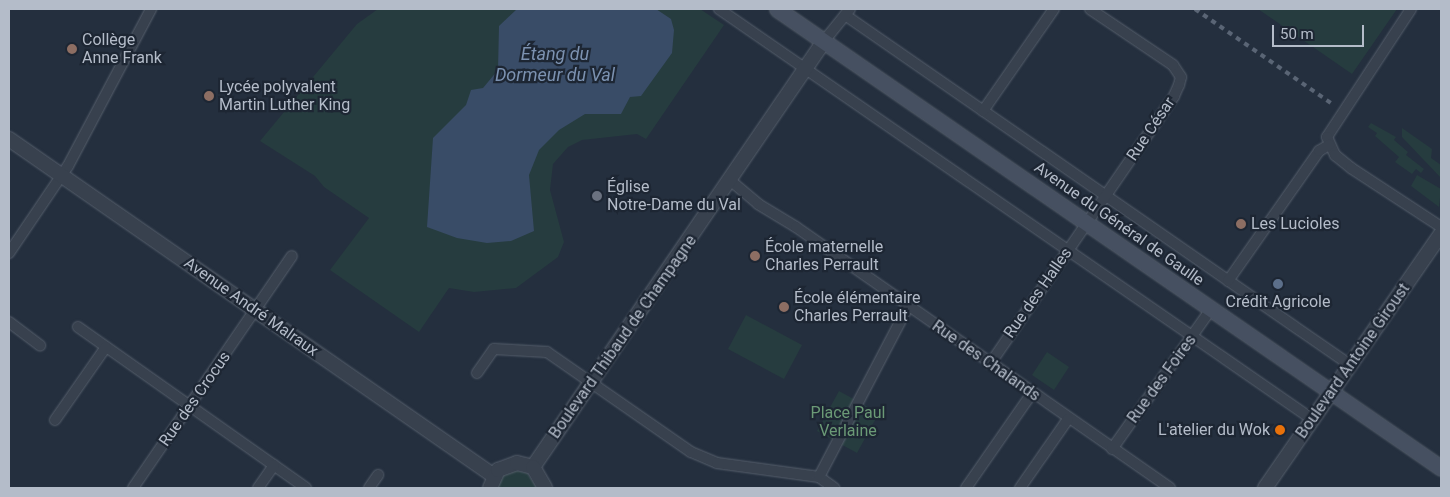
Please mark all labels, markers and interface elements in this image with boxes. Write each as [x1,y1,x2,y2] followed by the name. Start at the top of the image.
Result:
[1275,15,1368,47] scale bar
[1280,25,1314,43] text: 50 m
[82,30,162,68] place label: Collège Anne Frank
[66,43,78,55] marker: Collège Anne Frank
[495,44,615,86] water label: Étang du Dormeur du Val
[219,77,350,115] place label: Lycée polyvalent Martin Luther King
[203,90,215,102] marker: Lycée polyvalent Martin Luther King
[1123,94,1179,164] street label: Rue César
[1030,158,1208,290] street label: Avenue du Général de Gaulle
[607,177,741,215] place label: Église Notre-Dame du Val
[591,190,603,202] marker: Église Notre-Dame du Val
[1251,214,1339,234] place label: Les Lucioles
[1235,218,1247,230] marker: Les Lucioles
[545,232,701,442] street label: Boulevard Thibaud de Champagne
[765,237,883,275] place label: École maternelle Charles Perrault
[1000,244,1076,342] street label: Rue des Halles
[749,250,761,262] marker: École maternelle Charles Perrault
[180,253,322,361] street label: Avenue André Malraux
[1272,278,1284,290] marker: Crédit Agricole
[1292,280,1414,442] street label: Boulevard Antoine Giroust
[794,288,921,326] place label: École élémentaire Charles Perrault
[1226,292,1330,312] place label: Crédit Agricole
[778,301,790,313] marker: École élémentaire Charles Perrault
[928,317,1044,405] street label: Rue des Chalands
[1123,331,1201,427] street label: Rue des Foires
[155,348,235,450] street label: Rue des Crocus
[811,403,885,441] park label: Place Paul Verlaine
[1158,420,1270,440] place label: L'atelier du Wok
[1274,424,1286,436] marker: L'atelier du Wok

